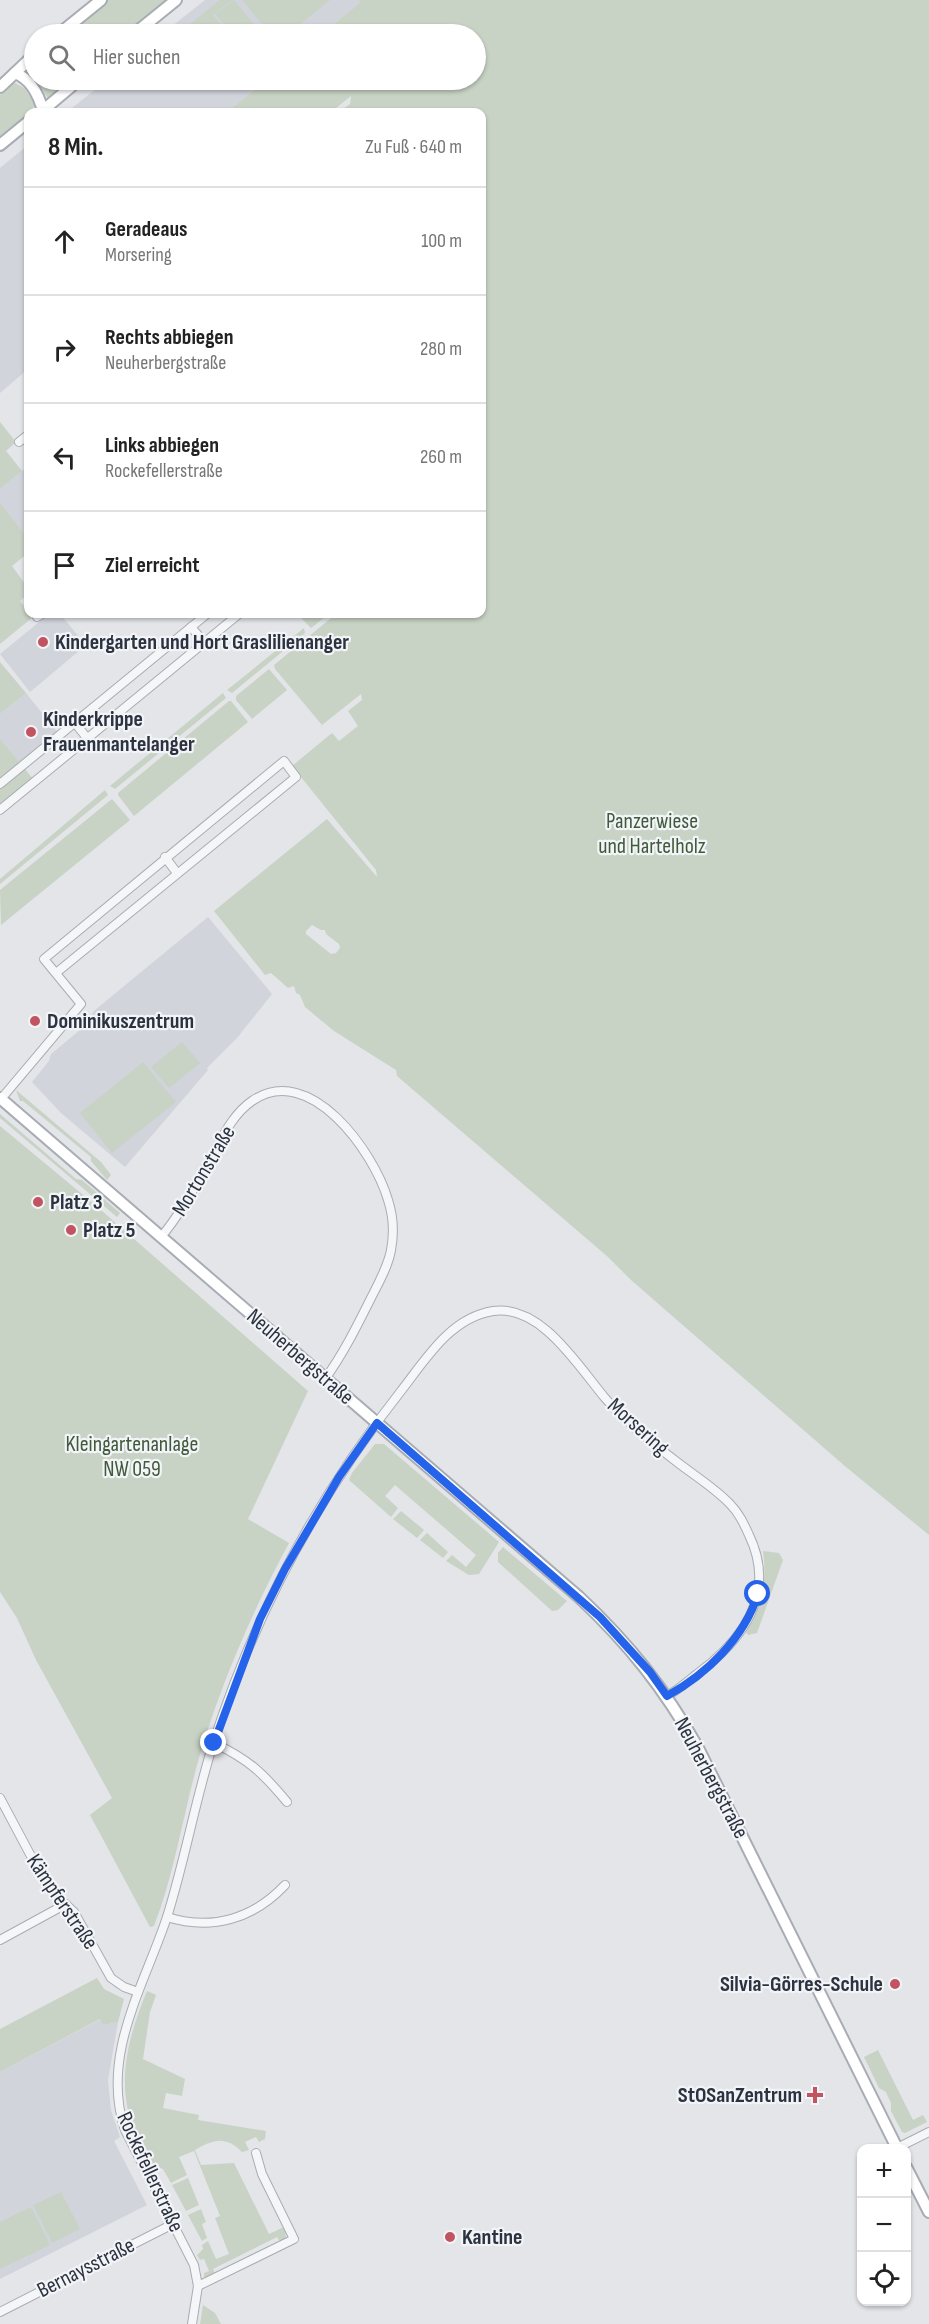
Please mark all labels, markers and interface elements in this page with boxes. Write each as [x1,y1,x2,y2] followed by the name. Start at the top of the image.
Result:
[24,24,486,90] search box
[45,41,78,74] icon: search
[93,44,181,71] text: Hier suchen
[48,132,104,163] text: 8 Min.
[365,135,462,159] text: Zu Fuß · 640 m
[105,216,188,243] text: Geradeaus
[48,225,81,258] icon: ahead
[421,229,462,253] text: 100 m
[105,243,172,267] text: Morsering
[105,324,234,351] text: Rechts abbiegen
[48,333,81,366] icon: right
[420,337,462,361] text: 280 m
[105,351,226,375] text: Neuherbergstraße
[105,432,219,459] text: Links abbiegen
[48,441,81,474] icon: left
[420,445,462,469] text: 260 m
[105,459,223,483] text: Rockefellerstraße
[48,549,81,582] icon: arrive
[105,552,200,579] text: Ziel erreicht
[55,629,349,656] place label: Kindergarten und Hort Graslilienanger
[36,635,50,649] marker: Kindergarten und Hort Graslilienanger
[43,706,195,758] place label: Kinderkrippe Frauenmantelanger
[24,725,38,739] marker: Kinderkrippe Frauenmantelanger
[598,808,706,860] park label: Panzerwiese und Hartelholz
[47,1008,194,1035] place label: Dominikuszentrum
[28,1014,42,1028] marker: Dominikuszentrum
[166,1121,242,1221] street label: Mortonstraße
[50,1189,103,1216] place label: Platz 3
[31,1195,45,1209] marker: Platz 3
[83,1217,135,1244] place label: Platz 5
[64,1223,78,1237] marker: Platz 5
[241,1303,359,1411] street label: Neuherbergstraße
[602,1392,675,1462] street label: Morsering
[66,1431,198,1483] park label: Kleingartenanlage NW 059
[744,1580,770,1606] route start
[668,1713,754,1843] street label: Neuherbergstraße
[200,1729,226,1755] route end
[20,1849,104,1955] street label: Kämpferstraße
[720,1971,883,1998] place label: Silvia-Görres-Schule
[888,1977,902,1991] marker: Silvia-Görres-Schule
[678,2082,802,2109] place label: StOSanZentrum
[806,2086,824,2104] marker: StOSanZentrum
[110,2108,190,2236] street label: Rockefellerstraße
[857,2144,911,2306] map controls
[857,2144,911,2198] button: +
[857,2198,911,2252] button: −
[462,2224,522,2251] place label: Kantine
[443,2230,457,2244] marker: Kantine
[33,2232,139,2304] street label: Bernaysstraße
[857,2252,911,2306] button: locate

